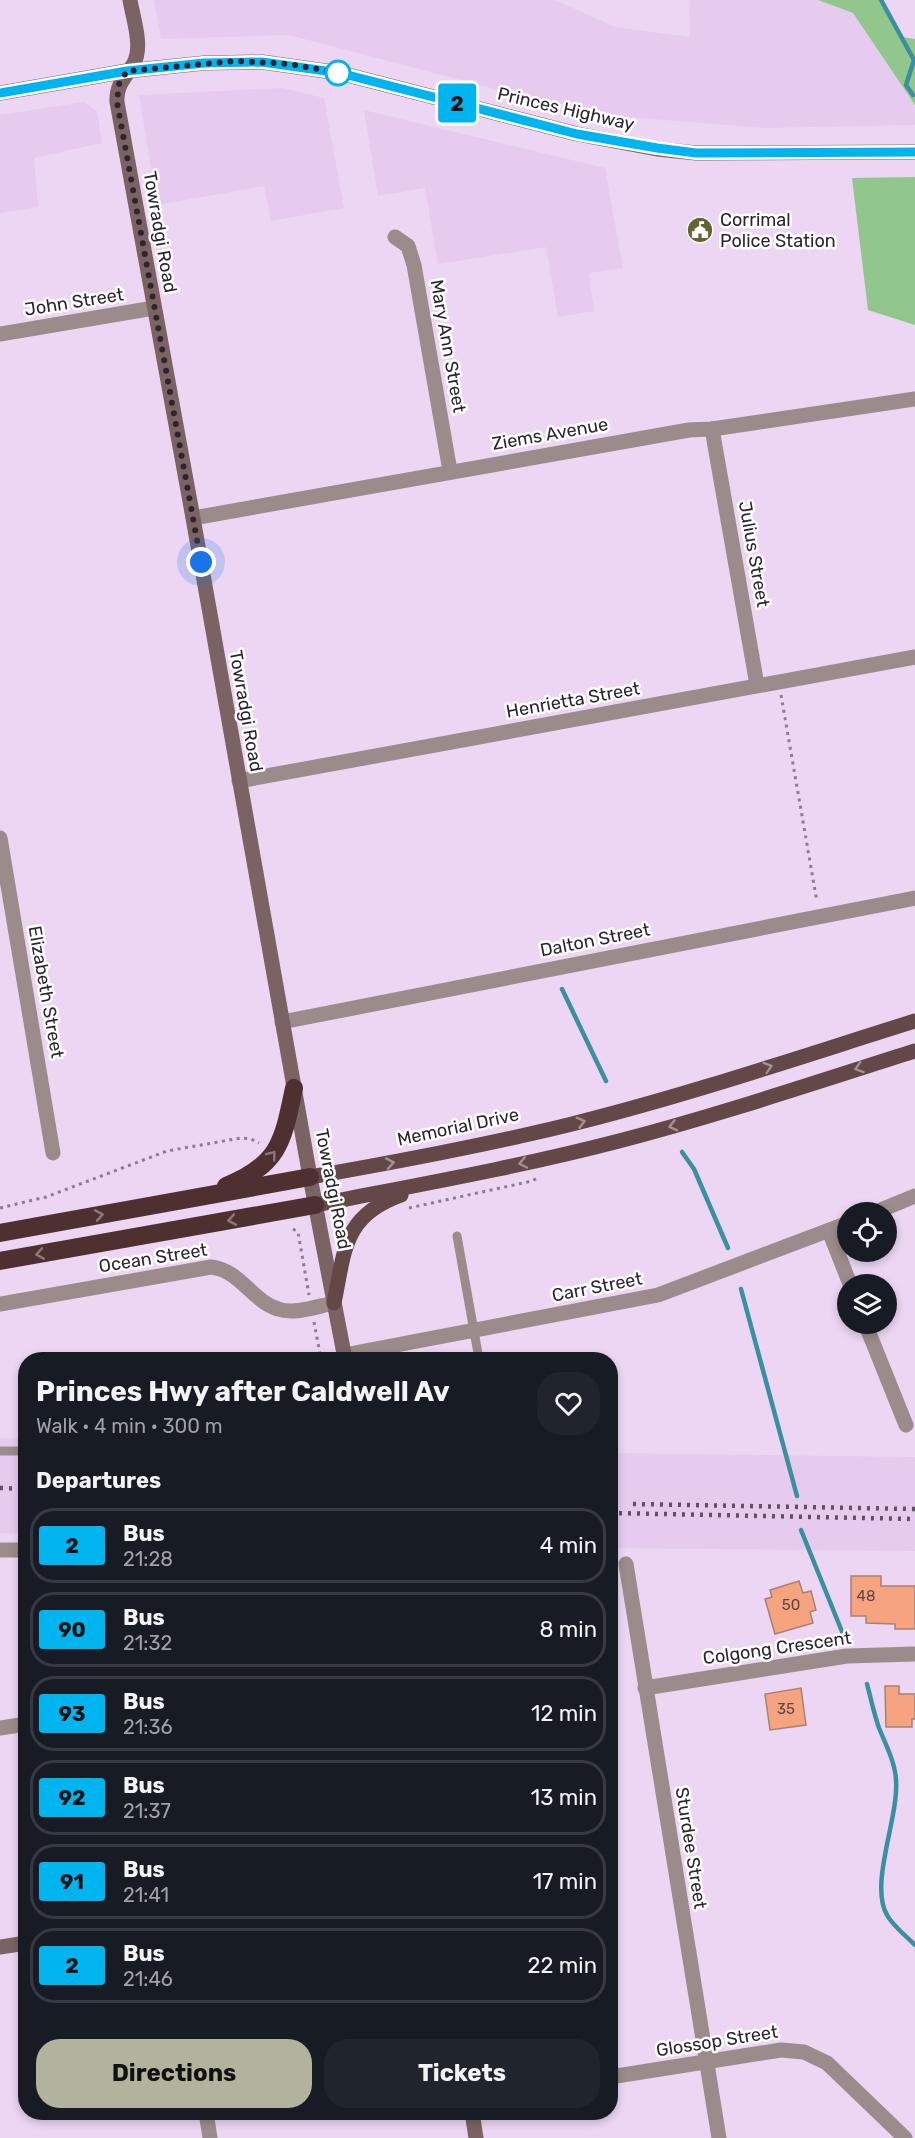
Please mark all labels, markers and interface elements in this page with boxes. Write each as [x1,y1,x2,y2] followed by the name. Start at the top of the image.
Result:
[325,60,351,86] unlabelled marker
[495,83,637,135] street label: Princes Highway
[438,84,476,122] line badge: 2
[450,91,464,116] text: 2
[139,170,181,294] street label: Towradgi Road
[720,209,836,252] place label: Corrimal Police Station
[685,215,715,245] public building icon: Corrimal Police Station
[425,278,471,414] street label: Mary Ann Street
[23,283,125,321] street label: John Street
[490,413,610,455] street label: Ziems Avenue
[734,499,774,609] street label: Julius Street
[186,547,216,577] your location
[225,649,267,773] street label: Towradgi Road
[504,677,642,723] street label: Henrietta Street
[538,919,652,961] street label: Dalton Street
[24,924,68,1060] street label: Elizabeth Street
[854,1061,865,1074] one-way arrow
[762,1062,773,1074] one-way arrow
[395,1103,521,1151] street label: Memorial Drive
[575,1116,585,1129] one-way arrow
[668,1119,679,1131] one-way arrow
[310,1127,356,1251] street label: Towradgi Road
[264,1150,275,1161] one-way arrow
[518,1156,528,1169] one-way arrow
[385,1157,395,1170] one-way arrow
[837,1202,897,1334] map controls
[837,1202,897,1262] button: locate
[94,1209,104,1222] one-way arrow
[227,1214,237,1226] one-way arrow
[97,1239,209,1277] street label: Ocean Street
[35,1247,45,1260] one-way arrow
[550,1267,644,1307] street label: Carr Street
[837,1274,897,1334] button: layers
[537,1372,600,1435] button: heart
[36,1375,450,1408] text: Princes Hwy after Caldwell Av
[36,1414,223,1438] text: Walk · 4 min · 300 m
[36,1467,161,1494] text: Departures
[123,1520,165,1547] text: Bus
[540,1532,597,1559] text: 4 min
[65,1533,79,1558] text: 2
[123,1547,173,1571] text: 21:28
[857,1587,875,1605] house number: 48
[782,1596,800,1614] house number: 50
[123,1604,165,1631] text: Bus
[539,1616,597,1643] text: 8 min
[58,1617,86,1642] text: 90
[701,1627,853,1669] street label: Colgong Crescent
[123,1631,172,1655] text: 21:32
[123,1688,165,1715] text: Bus
[531,1700,597,1727] text: 12 min
[777,1700,795,1718] house number: 35
[58,1701,86,1726] text: 93
[123,1715,173,1739] text: 21:36
[123,1772,165,1799] text: Bus
[531,1784,597,1811] text: 13 min
[58,1785,86,1810] text: 92
[671,1786,711,1910] street label: Sturdee Street
[123,1799,171,1823] text: 21:37
[123,1856,165,1883] text: Bus
[533,1868,597,1895] text: 17 min
[60,1869,84,1894] text: 91
[123,1883,169,1907] text: 21:41
[123,1940,165,1967] text: Bus
[528,1952,597,1979] text: 22 min
[65,1953,79,1978] text: 2
[123,1967,173,1991] text: 21:46
[655,2021,779,2061] street label: Glossop Street
[36,2039,312,2108] button: Directions
[324,2039,600,2108] button: Tickets

